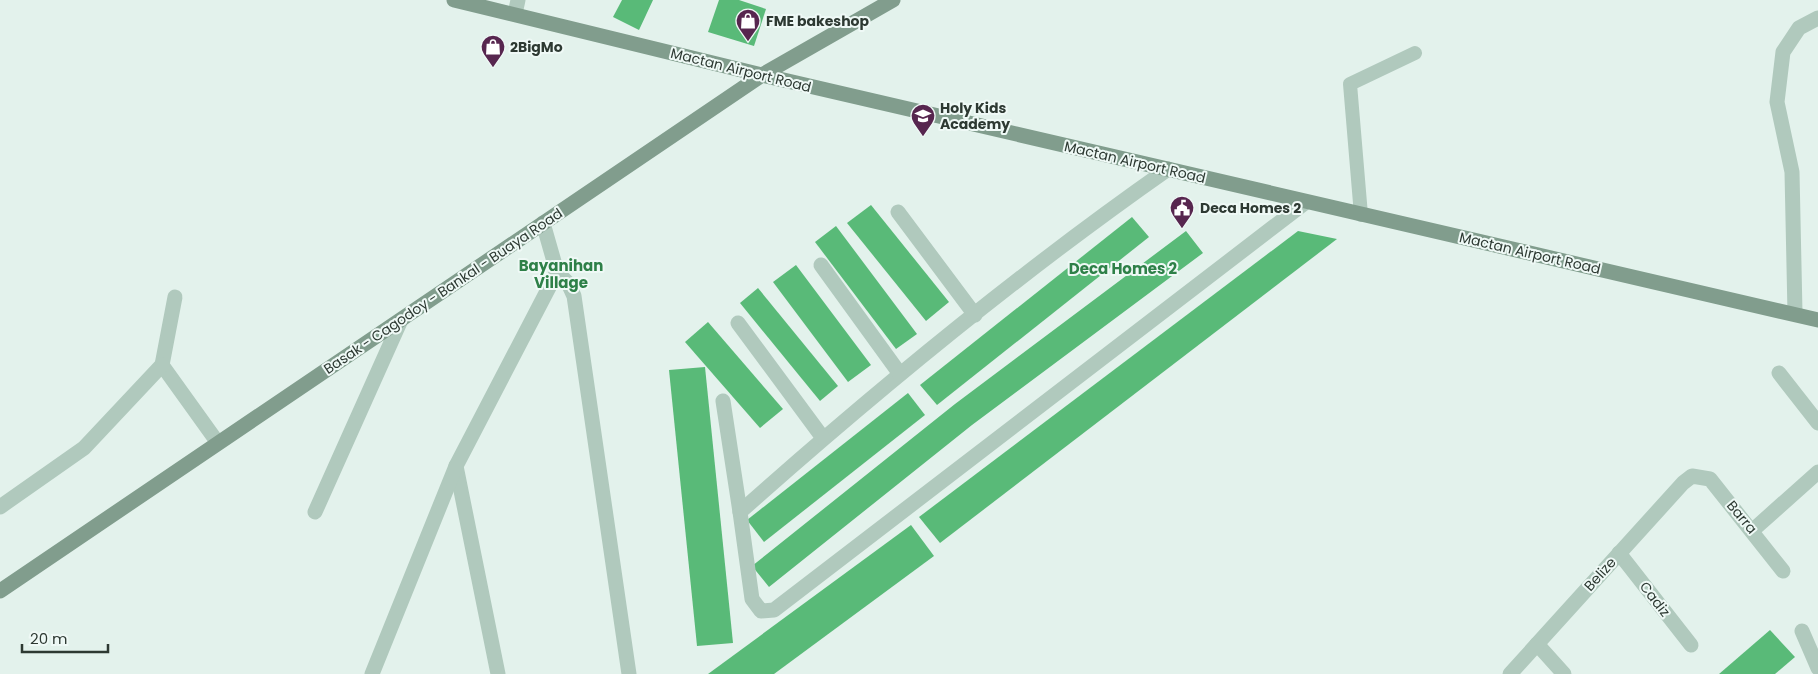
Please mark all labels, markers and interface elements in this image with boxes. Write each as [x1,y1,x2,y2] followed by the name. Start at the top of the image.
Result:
[735,8,761,42] shop icon: FME bakeshop
[766,11,870,31] place label: FME bakeshop
[480,34,506,68] shop icon: 2BigMo
[510,37,563,57] place label: 2BigMo
[669,43,813,97] street label: Mactan Airport Road
[940,98,1010,134] place label: Holy Kids Academy
[910,103,936,137] school or university icon: Holy Kids Academy
[1062,136,1208,188] street label: Mactan Airport Road
[1169,195,1195,229] public building icon: Deca Homes 2
[1200,198,1301,218] place label: Deca Homes 2
[320,203,566,379] street label: Basak - Cagodoy - Bankal - Buaya Road
[1457,227,1603,279] street label: Mactan Airport Road
[519,255,603,293] district label: Bayanihan Village
[1069,258,1178,279] district label: Deca Homes 2
[1722,496,1762,538] street label: Barra
[1579,553,1621,595] street label: Belize
[1635,577,1675,621] street label: Cadiz
[22,622,109,654] scale bar
[30,628,68,649] text: 20 m

